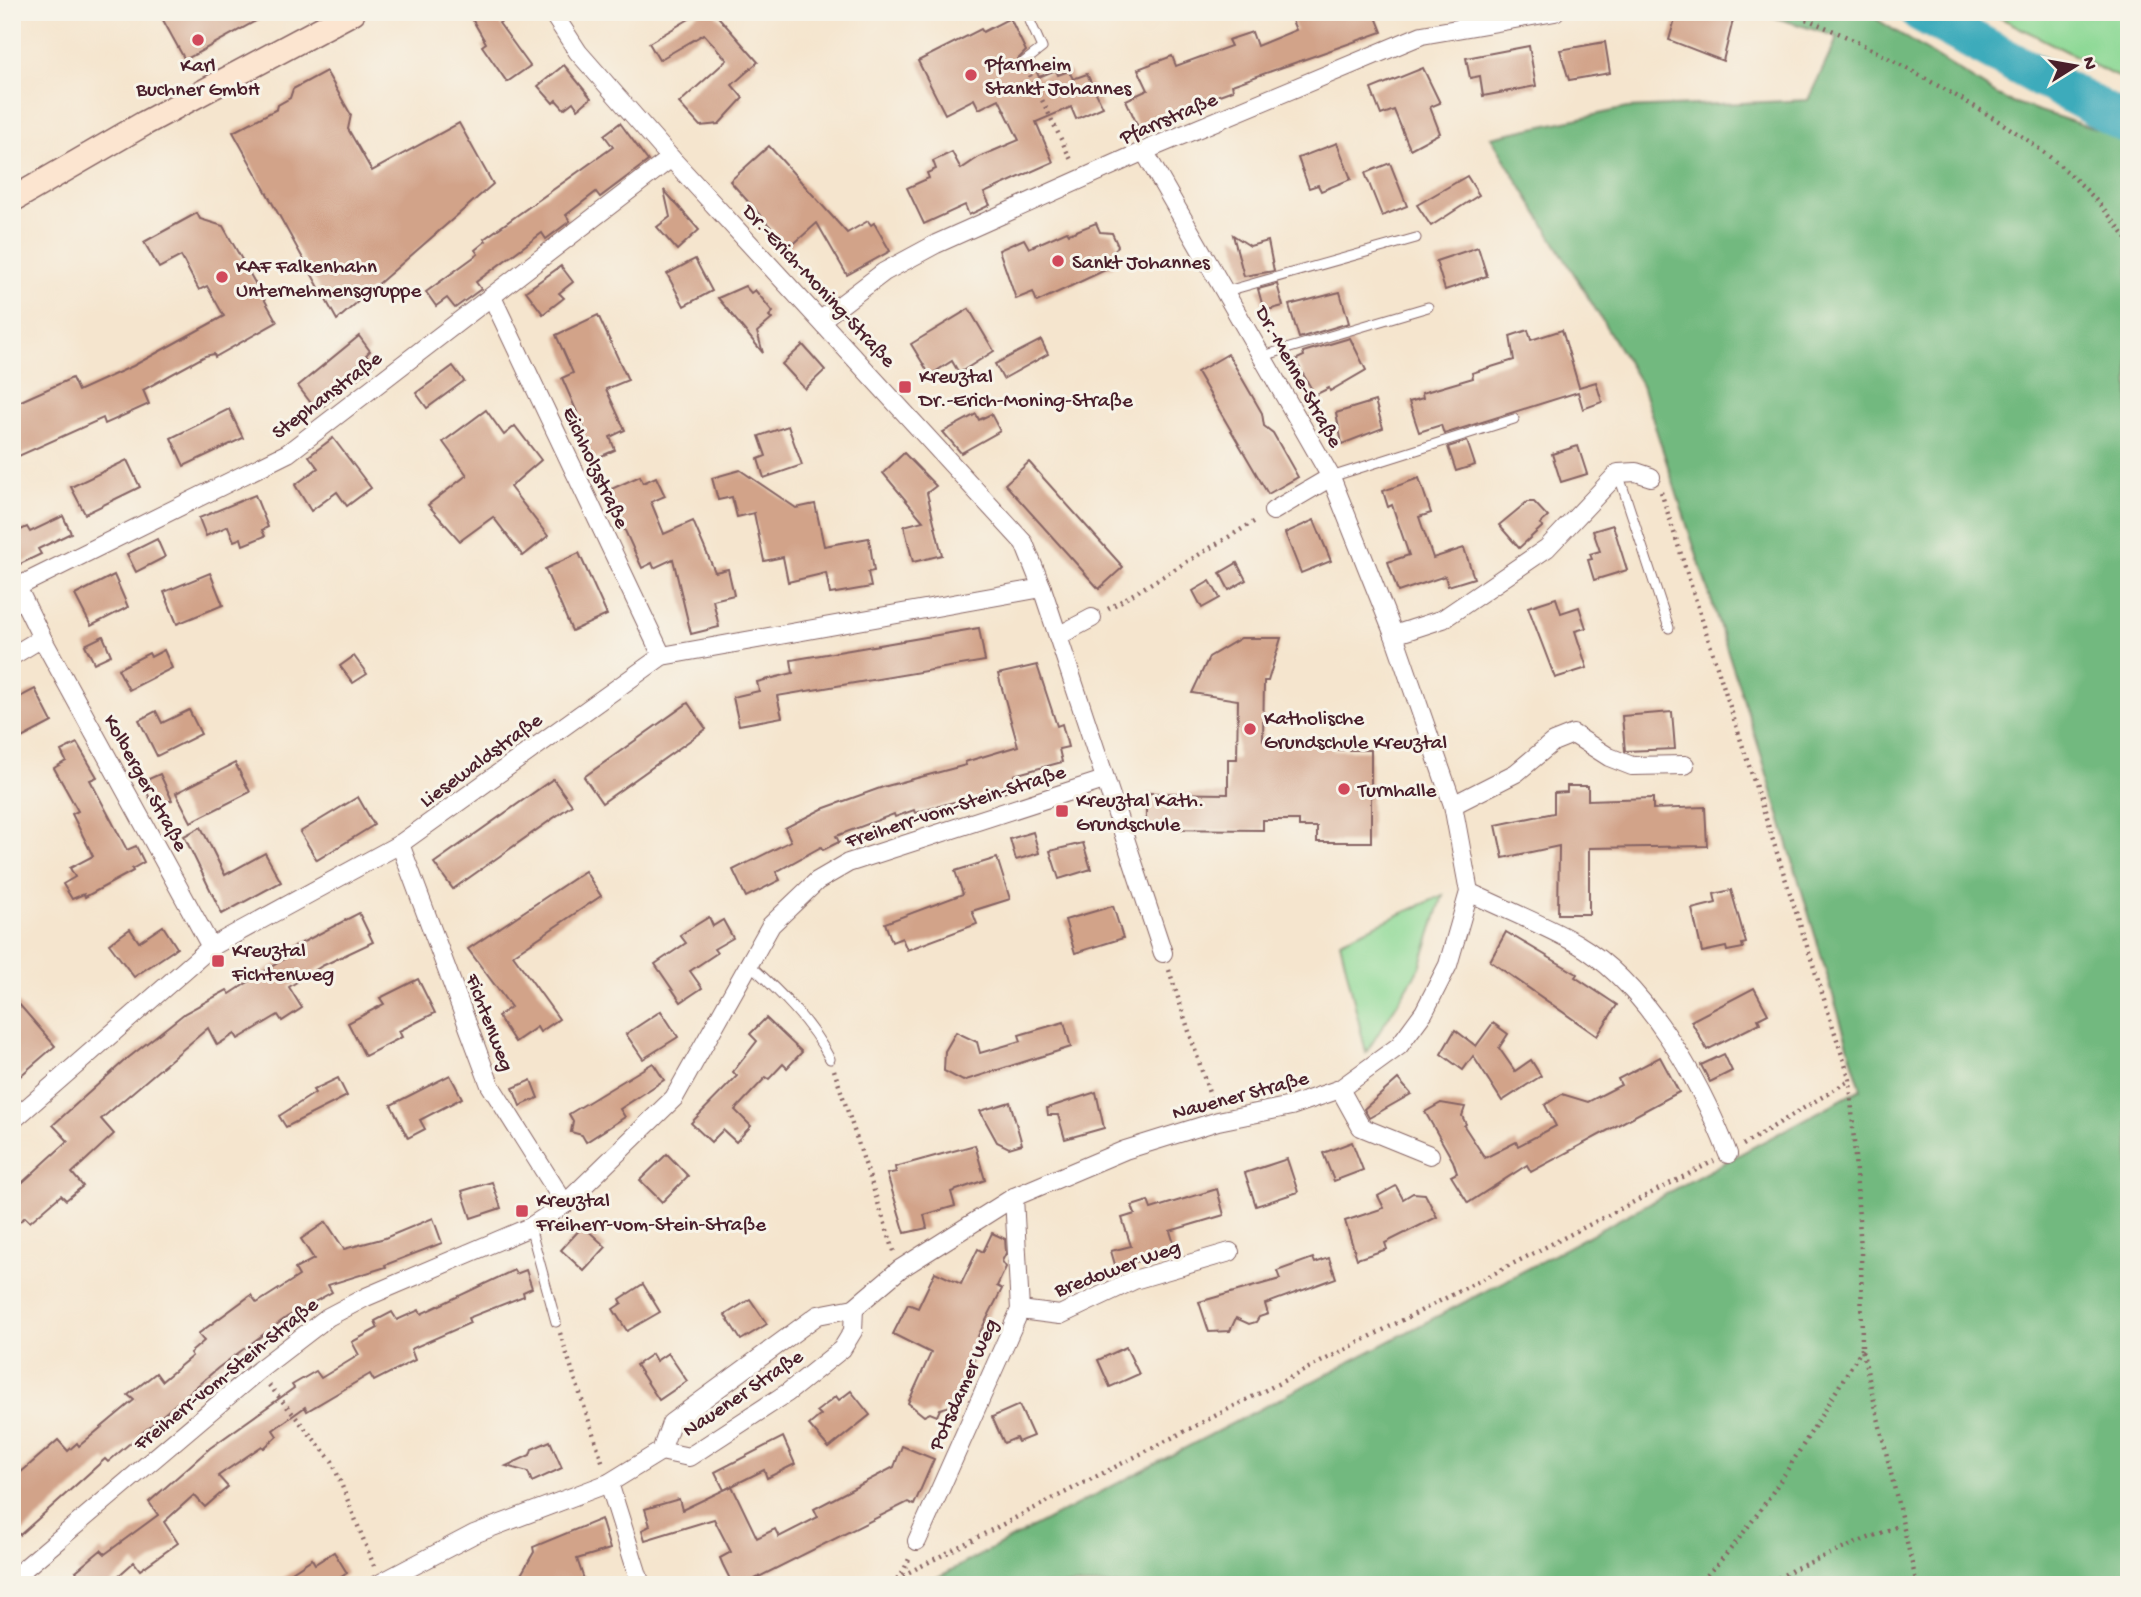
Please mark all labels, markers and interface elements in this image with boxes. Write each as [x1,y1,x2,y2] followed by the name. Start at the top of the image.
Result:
[190,32,206,48] marker: Karl Buchner GmbH
[2039,32,2110,102] north arrow
[984,54,1133,103] place label: Pfarrheim Stankt Johannes
[135,55,261,104] place label: Karl Buchner GmbH
[2076,55,2101,72] text: N
[963,67,979,83] marker: Pfarrheim Stankt Johannes
[1116,88,1223,152] street label: Pfarrstraße
[734,199,900,375] street label: Dr.-Erich-Moning-Straße
[1072,252,1211,277] place label: Sankt Johannes
[1050,253,1066,269] marker: Sankt Johannes
[236,256,422,305] place label: KAF Falkenhahn Unternehmensgruppe
[214,269,230,285] marker: KAF Falkenhahn Unternehmensgruppe
[1247,301,1347,454] street label: Dr.-Menne-Straße
[268,347,389,446] street label: Stephanstraße
[917,366,1134,415] place label: Kreuztal Dr.-Erich-Moning-Straße
[897,379,913,395] marker: Kreuztal Dr.-Erich-Moning-Straße
[555,404,633,534] street label: Eichholzstraße
[416,708,549,815] street label: Liesewaldstraße
[1264,708,1447,757] place label: Katholische Grundschule Kreuztal
[96,711,192,858] street label: Kolberger Straße
[1242,721,1258,737] marker: Katholische Grundschule Kreuztal
[842,761,1070,856] street label: Freiherr-vom-Stein-Straße
[1357,780,1438,805] place label: Turnhalle
[1336,781,1352,797] marker: Turnhalle
[1076,790,1204,839] place label: Kreuztal Kath. Grundschule
[1054,803,1070,819] marker: Kreuztal Kath. Grundschule
[231,940,334,989] place label: Kreuztal Fichtenweg
[210,953,226,969] marker: Kreuztal Fichtenweg
[457,970,518,1075] street label: Fichtenweg
[1170,1067,1313,1128] street label: Nauener Straße
[535,1190,767,1239] place label: Kreuztal Freiherr-vom-Stein-Straße
[514,1203,530,1219] marker: Kreuztal Freiherr-vom-Stein-Straße
[1051,1236,1185,1305] street label: Bredower Weg
[129,1293,325,1458] street label: Freiherr-vom-Stein-Straße
[925,1316,1005,1456] street label: Potsdamer Weg
[679,1345,810,1444] street label: Nauener Straße

